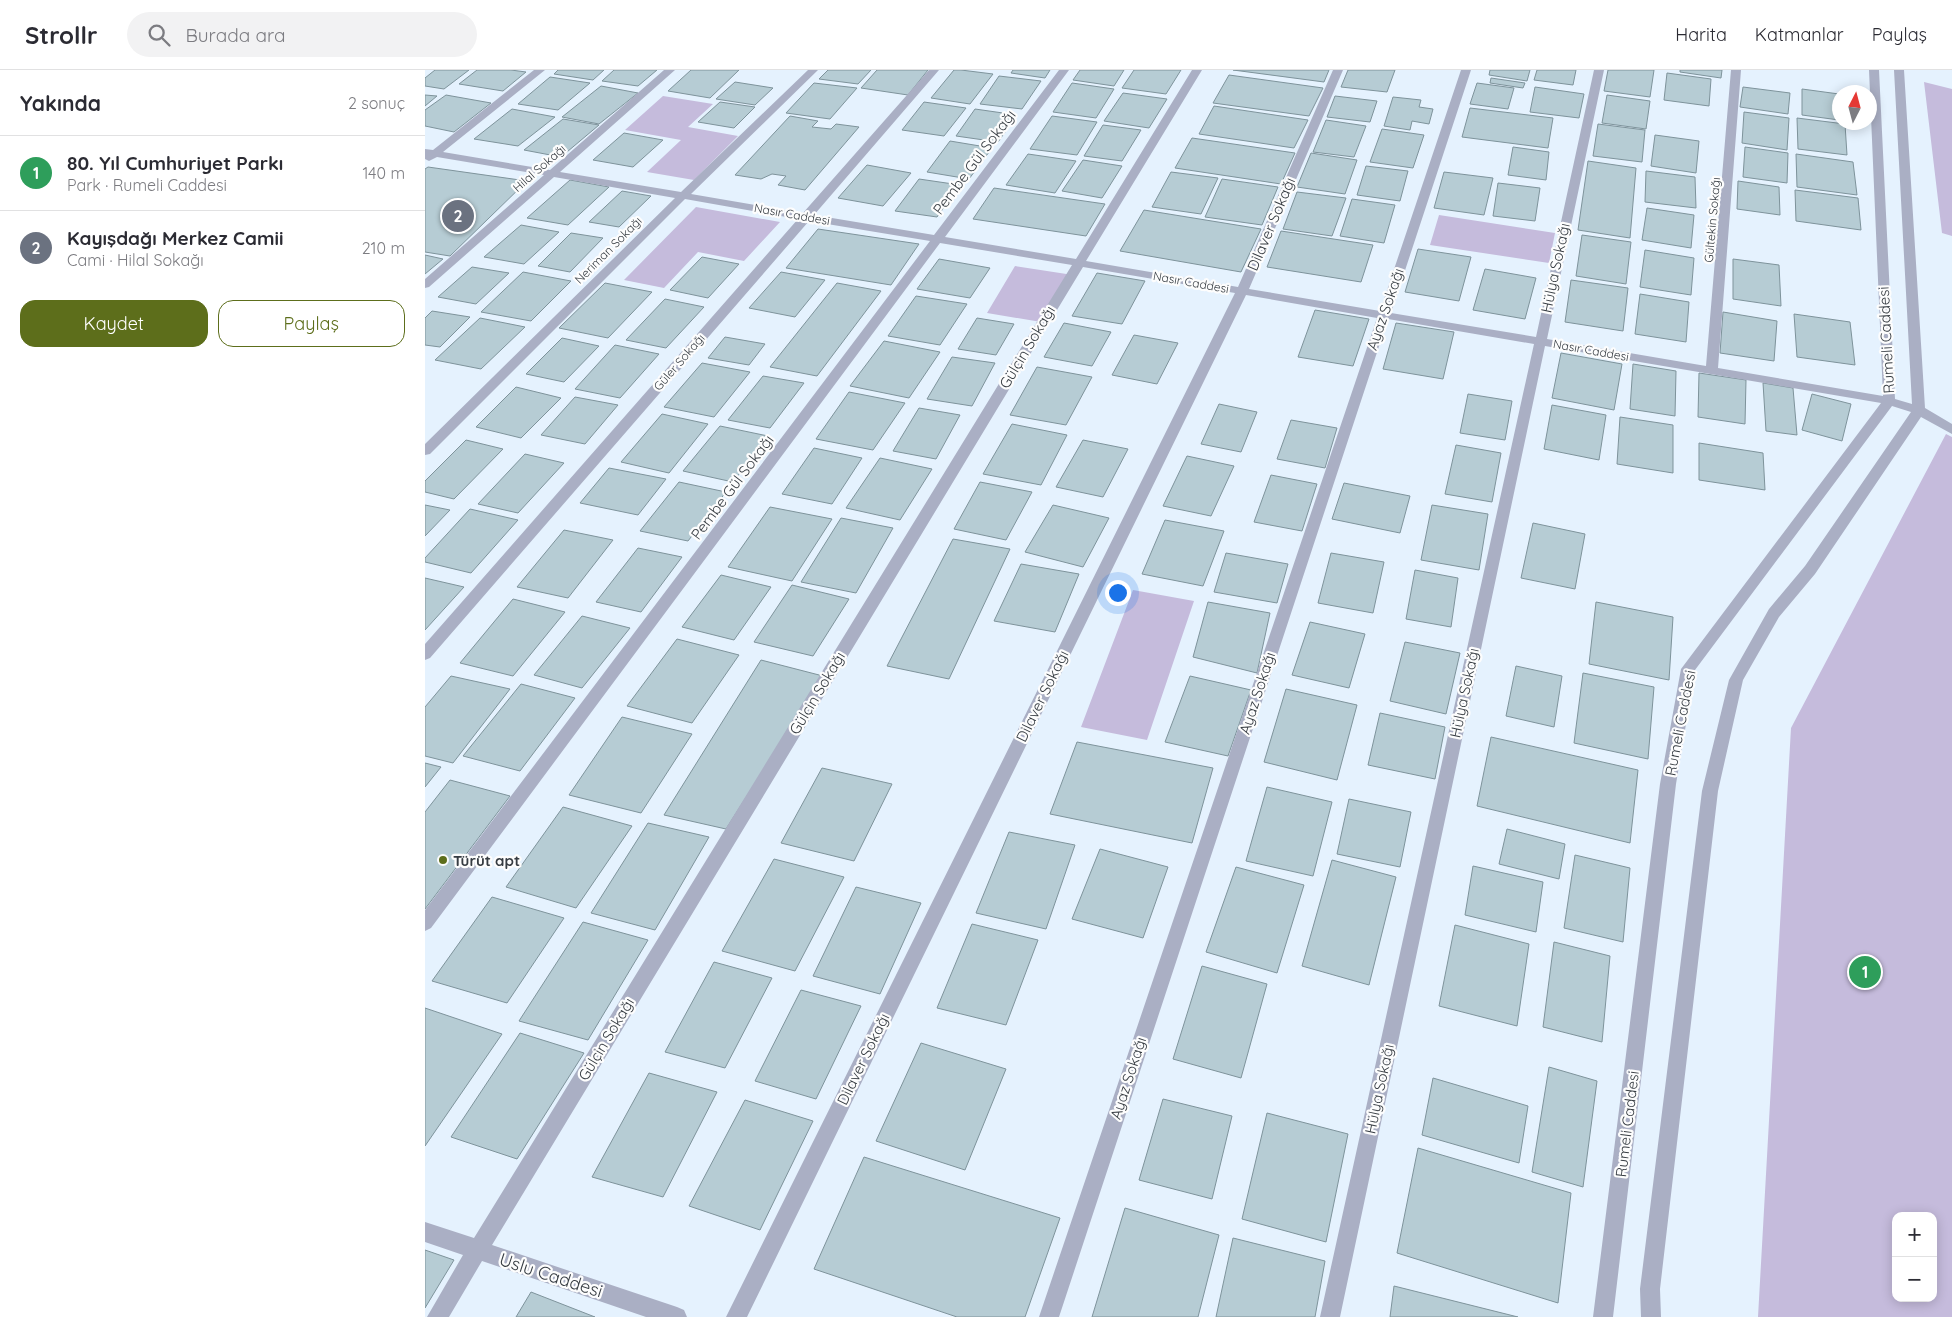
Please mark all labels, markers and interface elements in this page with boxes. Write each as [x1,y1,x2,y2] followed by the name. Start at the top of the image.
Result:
[127,12,477,57] search box
[25,20,97,50] text: Strollr
[145,21,173,49] icon: search
[185,23,286,47] text: Burada ara
[1675,23,1727,46] text: Harita
[1755,23,1844,46] text: Katmanlar
[1872,23,1927,46] text: Paylaş
[1832,85,1877,130] north arrow
[20,90,101,116] text: Yakında
[348,93,405,113] text: 2 sonuç
[928,106,1020,218] street label: Pembe Gül Sokağı
[510,141,568,195] street label: Hilal Sokağı
[67,151,283,175] text: 80. Yıl Cumhuriyet Parkı
[33,163,39,183] text: 1
[362,163,405,183] text: 140 m
[1243,174,1299,274] street label: Dilaver Sokağı
[67,175,227,195] text: Park · Rumeli Caddesi
[1701,177,1723,263] street label: Gültekin Sokağı
[442,197,474,235] pin: 2
[753,200,831,228] street label: Nasır Caddesi
[571,213,645,287] street label: Neriman Sokağı
[1536,221,1574,315] street label: Hülya Sokağı
[67,226,283,250] text: Kayışdağı Merkez Camii
[31,238,41,258] text: 2
[362,238,405,258] text: 210 m
[67,250,204,270] text: Cami · Hilal Sokağı
[1362,266,1408,352] street label: Ayaz Sokağı
[1152,268,1230,296] street label: Nasır Caddesi
[1874,286,1898,394] street label: Rumeli Caddesi
[20,300,208,347] button: Kaydet
[218,300,405,347] button: Paylaş
[995,302,1059,392] street label: Gülçin Sokağı
[650,331,708,393] street label: Güler Sokağı
[1552,336,1630,364] street label: Nasır Caddesi
[686,431,778,543] street label: Pembe Gül Sokağı
[1105,580,1131,606] your location
[1445,646,1483,740] street label: Hülya Sokağı
[1012,647,1072,745] street label: Dilaver Sokağı
[785,648,849,738] street label: Gülçin Sokağı
[1235,649,1279,737] street label: Ayaz Sokağı
[1660,669,1700,777] street label: Rumeli Caddesi
[453,851,520,870] place label: Türüt apt
[437,854,449,866] marker: Türüt apt
[1849,953,1881,991] pin: 1
[574,994,638,1084] street label: Gülçin Sokağı
[833,1010,893,1108] street label: Dilaver Sokağı
[1106,1034,1150,1122] street label: Ayaz Sokağı
[1360,1042,1398,1136] street label: Hülya Sokağı
[1611,1070,1643,1178] street label: Rumeli Caddesi
[1892,1212,1937,1302] map controls
[1892,1212,1937,1257] button: +
[496,1247,606,1303] street label: Uslu Caddesi
[1892,1257,1937,1302] button: −

